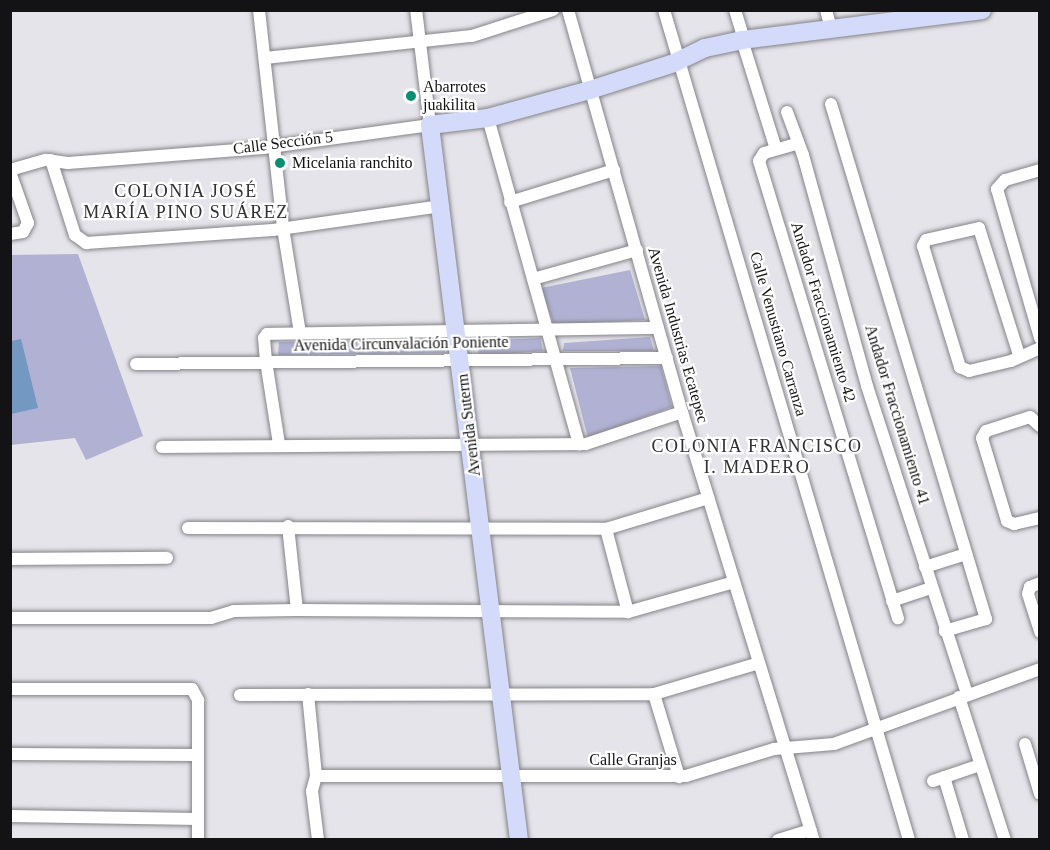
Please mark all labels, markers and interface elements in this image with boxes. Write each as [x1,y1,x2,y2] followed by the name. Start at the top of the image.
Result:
[423,77,486,115] place label: Abarrotes juakilita
[404,89,418,103] marker: Abarrotes juakilita
[232,127,334,159] street label: Calle Sección 5
[292,153,412,173] place label: Micelania ranchito
[273,156,287,170] marker: Micelania ranchito
[83,181,289,224] district label: COLONIA JOSÉ MARÍA PINO SUÁREZ
[786,220,860,404] street label: Andador Fraccionamiento 42
[644,245,712,425] street label: Avenida Industrias Ecatepec
[745,249,811,419] street label: Calle Venustiano Carranza
[860,323,934,507] street label: Andador Fraccionamiento 41
[293,333,509,355] street label: Avenida Circunvalación Poniente
[453,373,485,477] street label: Avenida Suterm
[651,436,863,478] district label: COLONIA FRANCISCO I. MADERO
[589,750,677,770] street label: Calle Granjas

